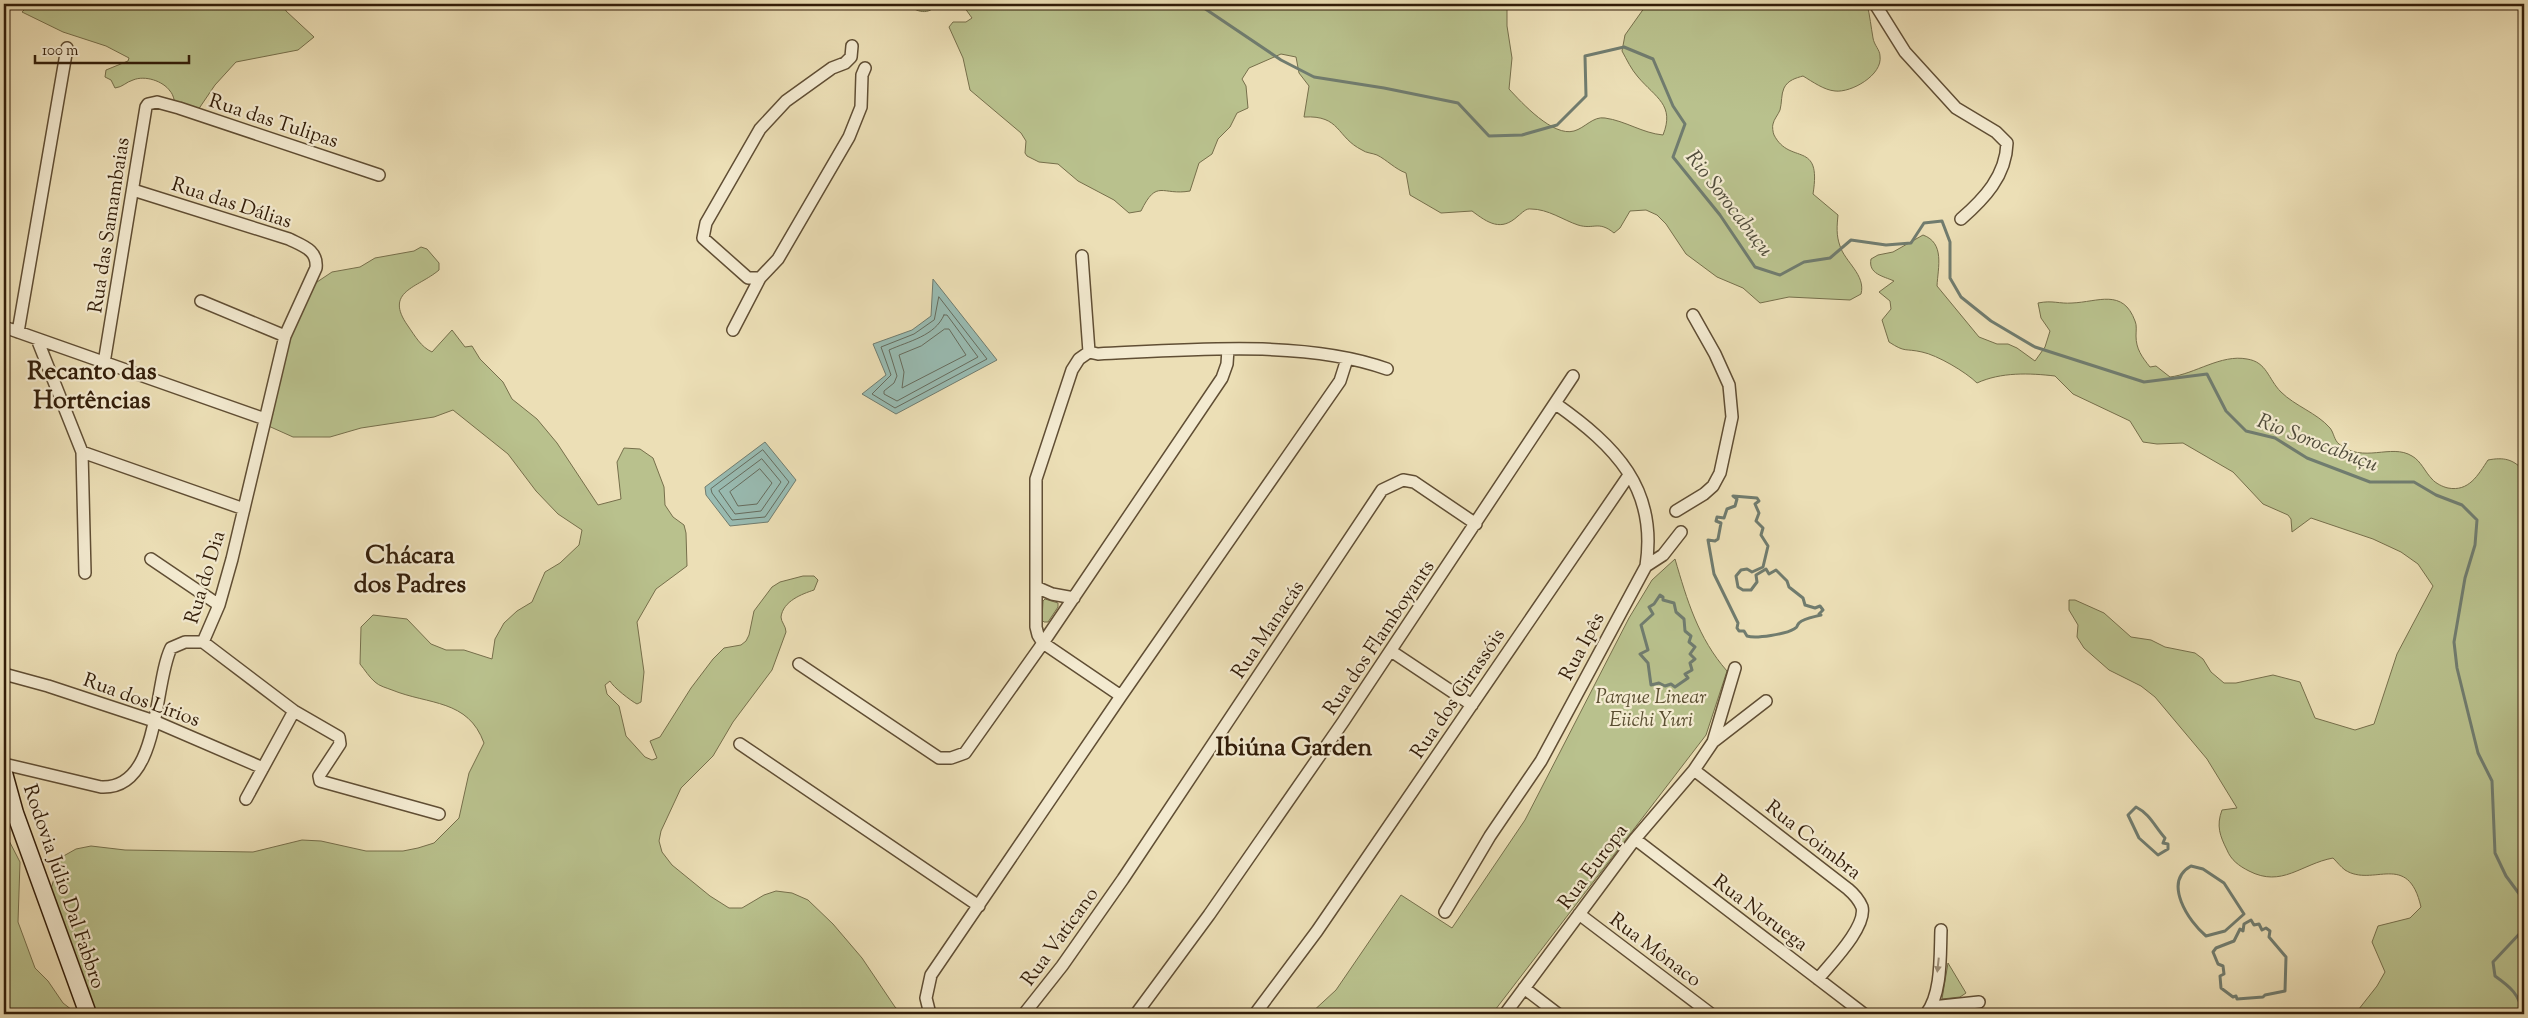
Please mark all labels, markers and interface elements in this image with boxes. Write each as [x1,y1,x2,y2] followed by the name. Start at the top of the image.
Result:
[35,32,189,64] scale bar
[42,41,79,62] text: 100 m
[205,88,342,157] street label: Rua das Tulipas
[82,135,139,315] street label: Rua das Samambaias
[1677,145,1780,264] water label: Rio Sorocabuçu
[167,171,295,237] street label: Rua das Dálias
[27,355,157,420] district label: Recanto das Hortências
[2252,407,2382,481] water label: Rio Sorocabuçu
[179,528,234,628] street label: Rua do Dia
[354,539,466,604] district label: Chácara dos Padres
[1317,555,1443,722] street label: Rua dos Flamboyants
[1225,575,1313,685] street label: Rua Manacás
[1553,608,1613,686] street label: Rua Ipês
[1405,623,1514,765] street label: Rua dos Girassóis
[79,667,204,736] street label: Rua dos Lírios
[1595,684,1707,736] park label: Parque Linear Eiichi Yuri
[1216,731,1373,767] district label: Ibiúna Garden
[14,781,111,993] street label: Rodovia Júlio Dal Fabbro
[1758,794,1867,888] street label: Rua Coimbra
[1552,818,1636,917] street label: Rua Europa
[1706,868,1813,959] street label: Rua Noruega
[1015,882,1107,993] street label: Rua Vaticano
[1602,907,1707,995] street label: Rua Mônaco
[1934,958,1942,974] one-way arrow

